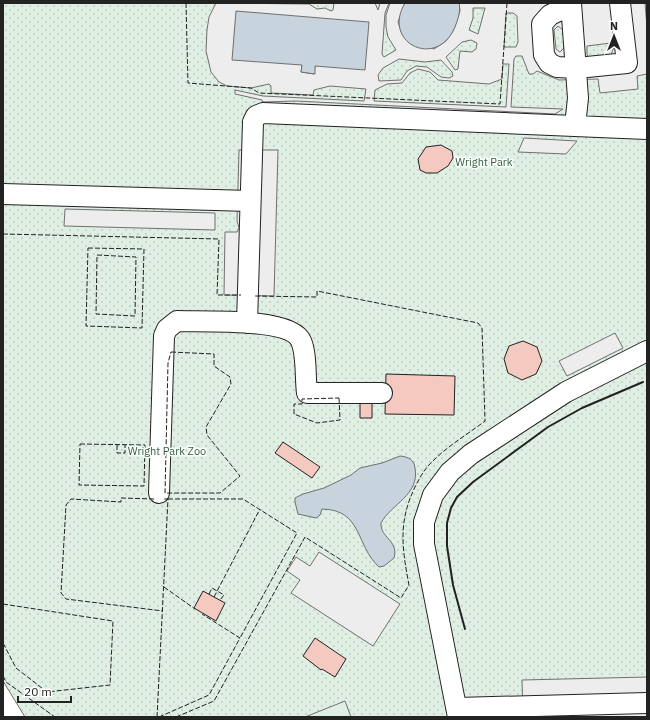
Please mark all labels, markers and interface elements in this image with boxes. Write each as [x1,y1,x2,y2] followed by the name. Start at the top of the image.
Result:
[594,16,634,56] north arrow
[610,19,618,33] text: N
[455,155,513,169] park label: Wright Park
[128,444,206,458] park label: Wright Park Zoo
[18,678,71,704] scale bar
[24,684,52,699] text: 20 m

